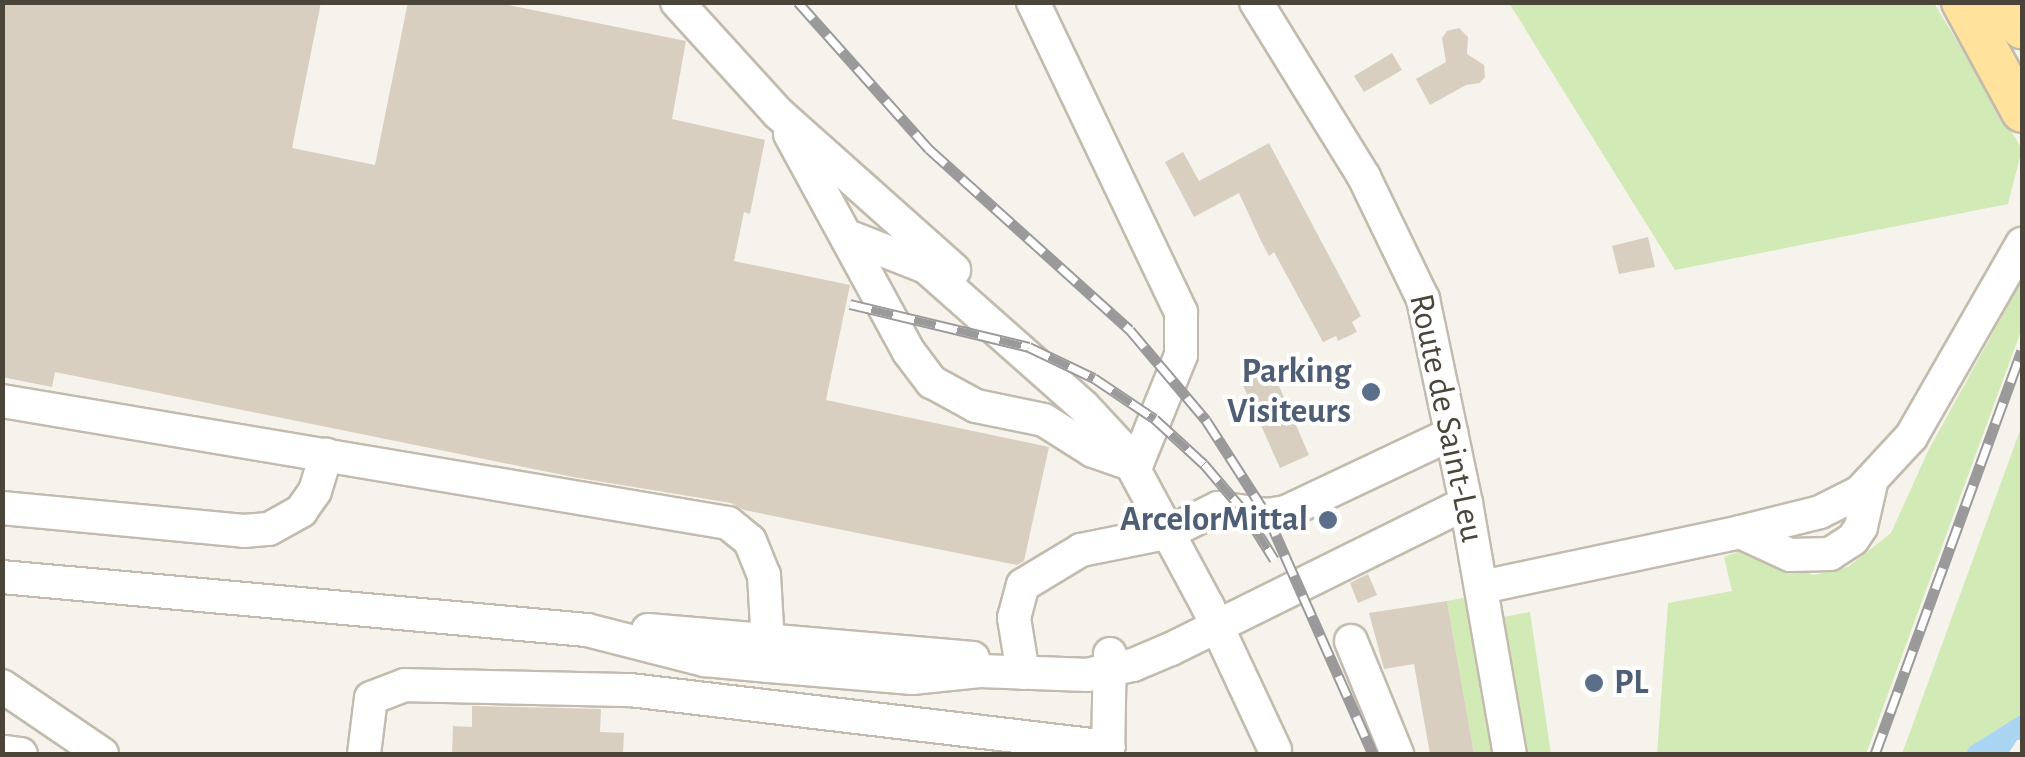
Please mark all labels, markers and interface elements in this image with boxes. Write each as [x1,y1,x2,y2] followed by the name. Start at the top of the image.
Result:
[1399,290,1493,546] street label: Route de Saint-Leu
[1227,351,1351,433] place label: Parking Visiteurs
[1360,381,1382,403] marker: Parking Visiteurs
[1120,499,1308,541] place label: ArcelorMittal
[1317,509,1339,531] marker: ArcelorMittal
[1614,662,1649,704] place label: PL
[1583,672,1605,694] marker: PL

